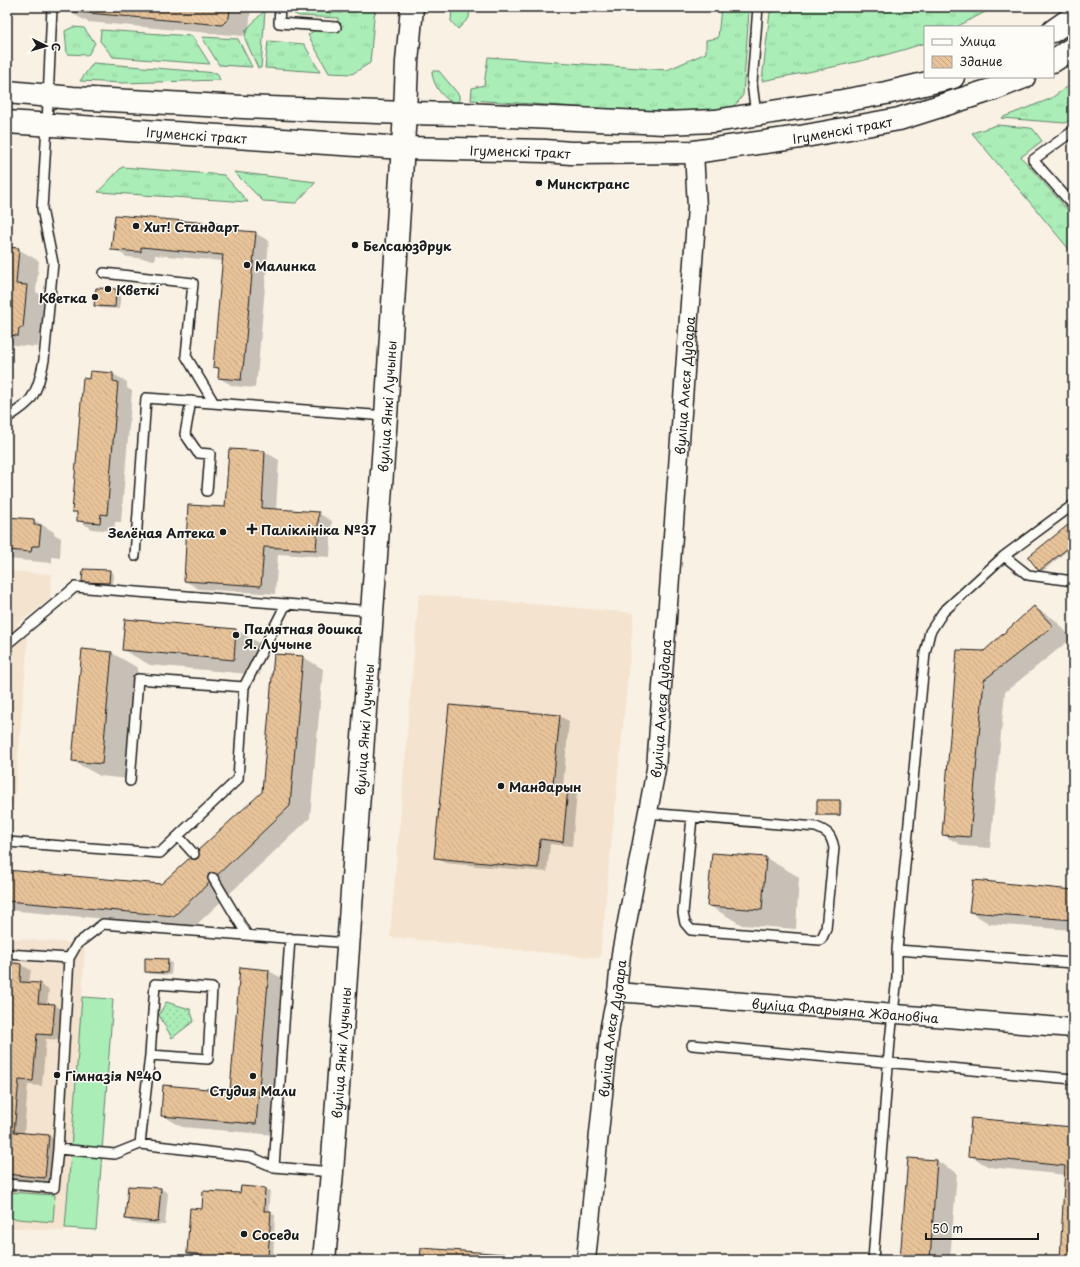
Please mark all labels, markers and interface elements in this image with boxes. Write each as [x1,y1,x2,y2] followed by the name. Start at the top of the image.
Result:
[26,26,66,66] north arrow
[924,26,1054,78] legend
[960,32,996,50] text: Улица
[48,42,65,52] text: С
[960,52,1002,70] text: Здание
[791,111,895,147] street label: Ігуменскі тракт
[145,122,249,147] street label: Ігуменскі тракт
[469,140,572,163] street label: Ігуменскі тракт
[547,174,630,193] place label: Минсктранс
[534,178,544,188] marker: Минсктранс
[143,217,239,236] place label: Хит! Стандарт
[131,221,141,231] marker: Хит! Стандарт
[363,236,452,255] place label: Белсаюздрук
[350,240,360,250] marker: Белсаюздрук
[255,256,316,275] place label: Малинка
[242,260,252,270] marker: Малинка
[116,280,159,299] place label: Кветкі
[103,284,113,294] marker: Кветкі
[39,288,87,307] place label: Кветка
[90,292,100,302] marker: Кветка
[669,315,699,455] street label: вуліца Алеся Дудара
[373,340,400,473] street label: вуліца Янкі Лучыны
[261,520,376,539] place label: Паліклініка №37
[107,523,215,542] place label: Зелёная Аптека
[246,523,258,535] marker: Паліклініка №37
[218,527,228,537] marker: Зелёная Аптека
[243,619,363,653] place label: Памятная дошка Я. Лучыне
[231,630,241,640] marker: Памятная дошка Я. Лучыне
[645,638,675,779] street label: вуліца Алеся Дудара
[349,663,378,796] street label: вуліца Янкі Лучыны
[509,777,582,796] place label: Мандарын
[496,781,506,791] marker: Мандарын
[593,958,630,1098] street label: вуліца Алеся Дудара
[326,986,355,1119] street label: вуліца Янкі Лучыны
[751,993,940,1027] street label: вуліца Фларыяна Ждановіча
[65,1066,162,1085] place label: Гімназія №40
[52,1070,62,1080] marker: Гімназія №40
[248,1071,258,1081] marker: Студия Мали
[210,1081,296,1100] place label: Студия Мали
[926,1215,1038,1241] scale bar
[932,1219,963,1237] text: 50 m
[252,1225,299,1244] place label: Соседи
[239,1229,249,1239] marker: Соседи

